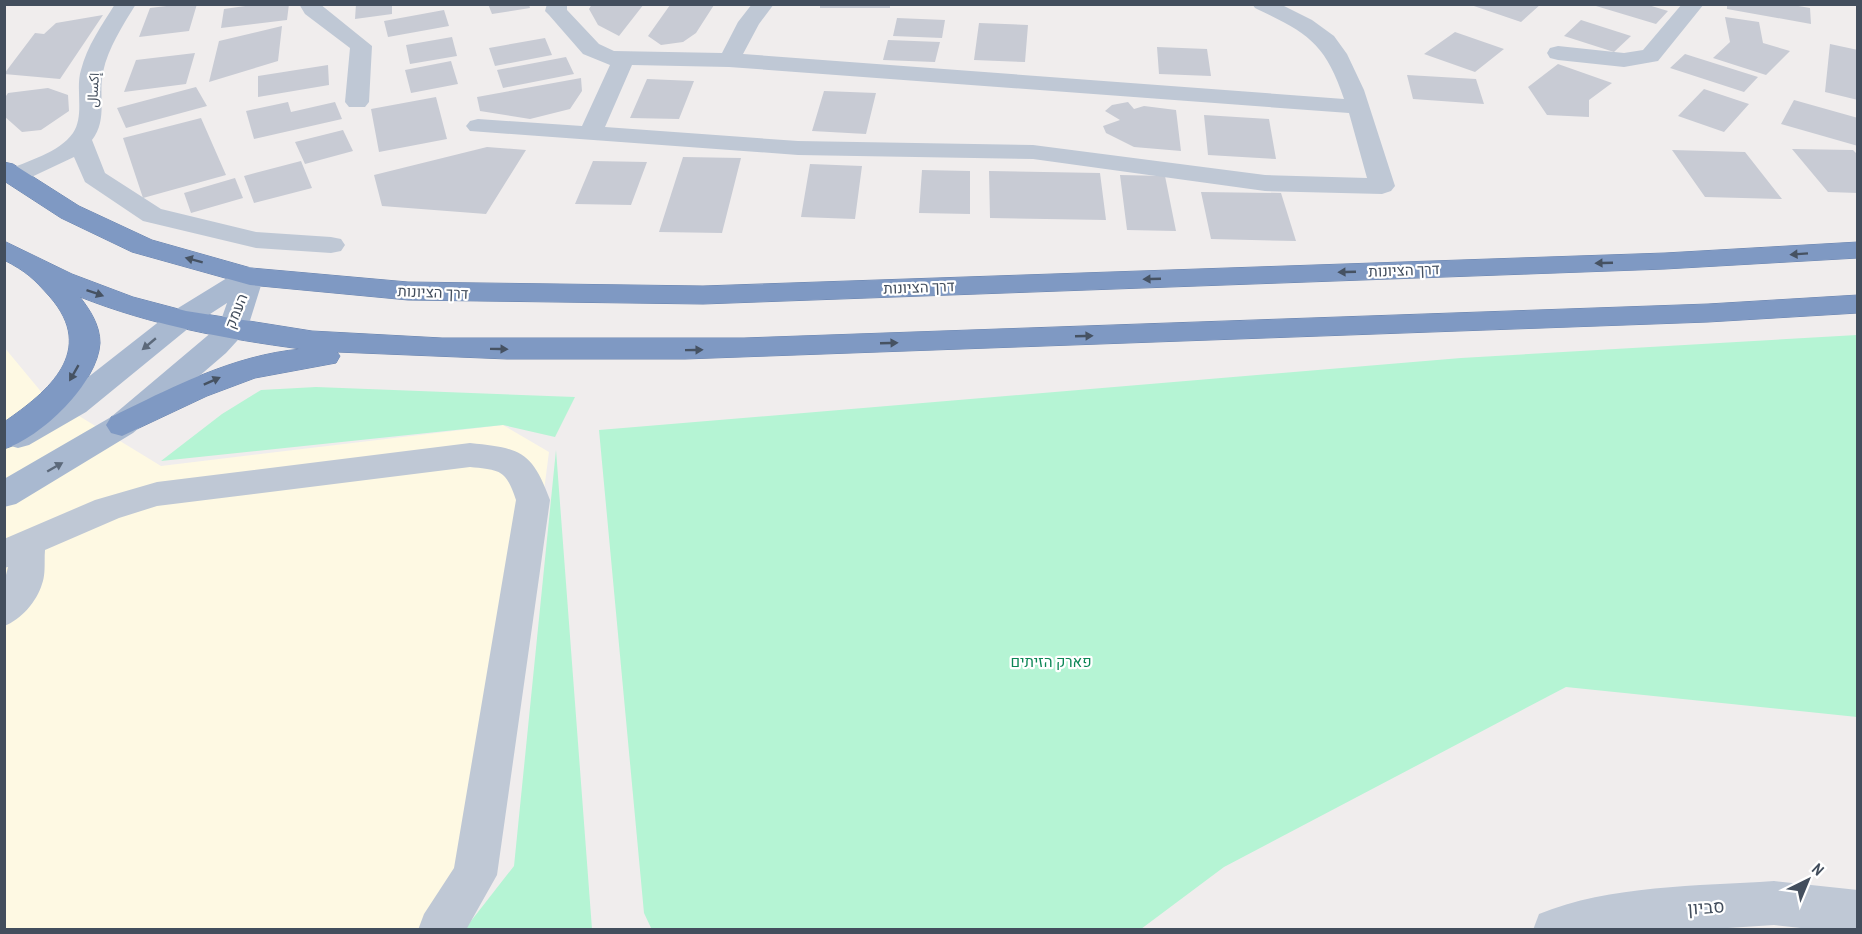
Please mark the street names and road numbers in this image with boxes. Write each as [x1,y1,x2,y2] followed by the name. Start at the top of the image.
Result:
[83,71,104,108] street label: إكسال
[1368,258,1440,282] street label: דרך הציונות
[883,275,955,299] street label: דרך הציונות
[397,280,469,304] street label: דרך הציונות
[219,290,253,332] street label: העמק
[1687,893,1725,921] street label: סביון

